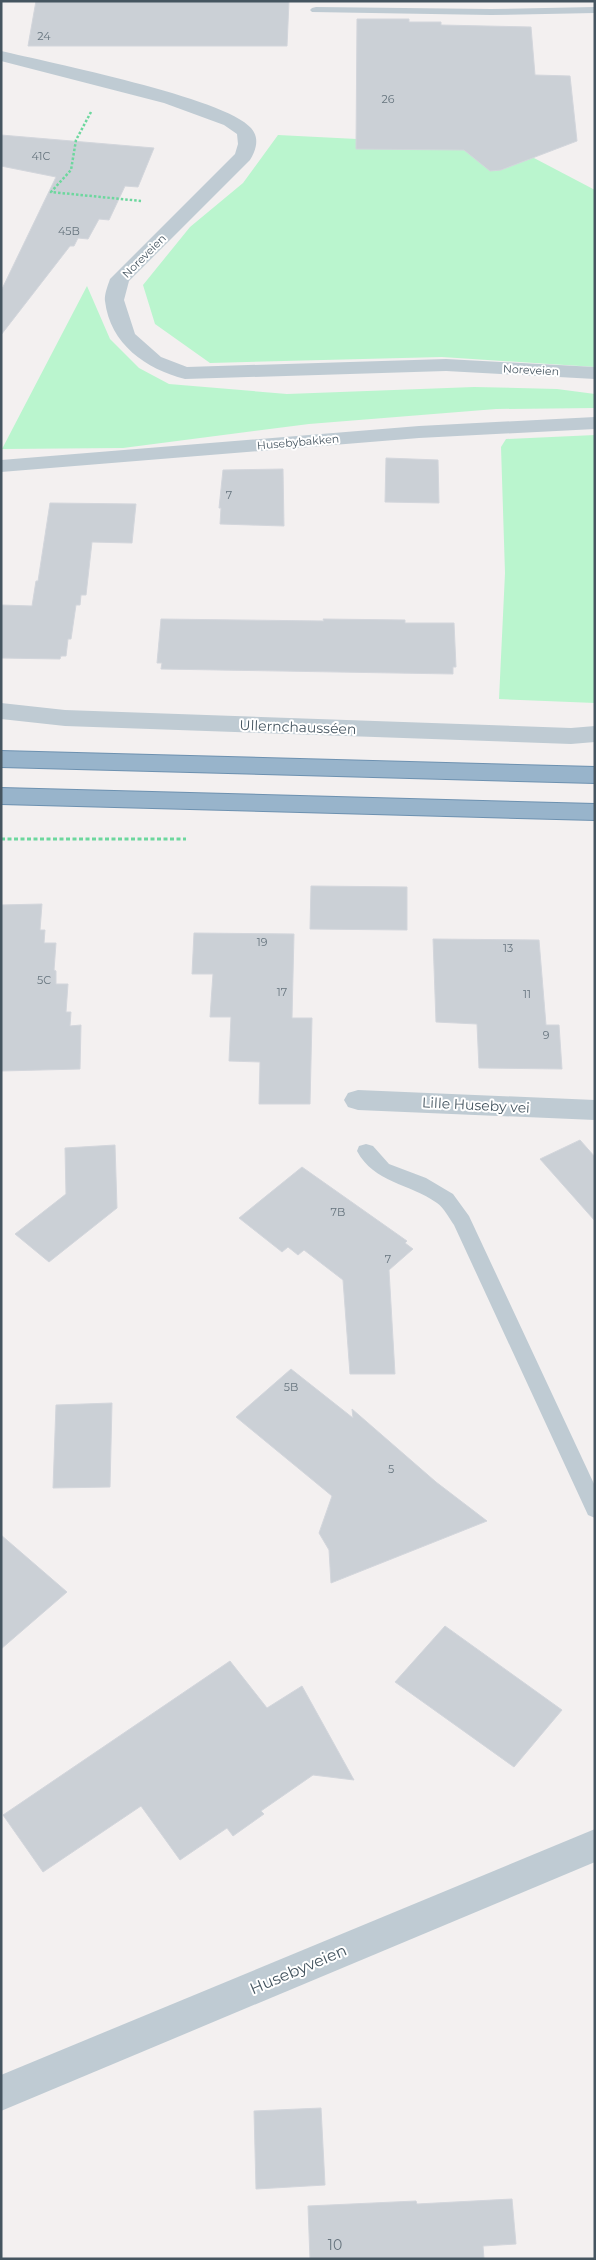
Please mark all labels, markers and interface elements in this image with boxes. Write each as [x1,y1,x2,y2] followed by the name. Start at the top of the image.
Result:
[37,29,51,43] house number: 24
[382,92,395,106] house number: 26
[32,149,51,163] house number: 41C
[58,224,80,238] house number: 45B
[119,231,169,281] street label: Noreveien
[503,362,559,378] street label: Noreveien
[256,431,340,453] street label: Husebybakken
[226,488,232,502] house number: 7
[239,716,357,738] street label: Ullernchausséen
[257,935,268,949] house number: 19
[503,941,513,955] house number: 13
[37,973,51,987] house number: 5C
[277,985,287,999] house number: 17
[523,987,531,1001] house number: 11
[543,1028,550,1042] house number: 9
[422,1093,530,1117] street label: Lille Huseby vei
[331,1205,345,1219] house number: 7B
[385,1252,391,1266] house number: 7
[284,1380,298,1394] house number: 5B
[388,1462,394,1476] house number: 5
[247,1941,349,1998] street label: Husebyveien
[328,2236,342,2254] house number: 10

